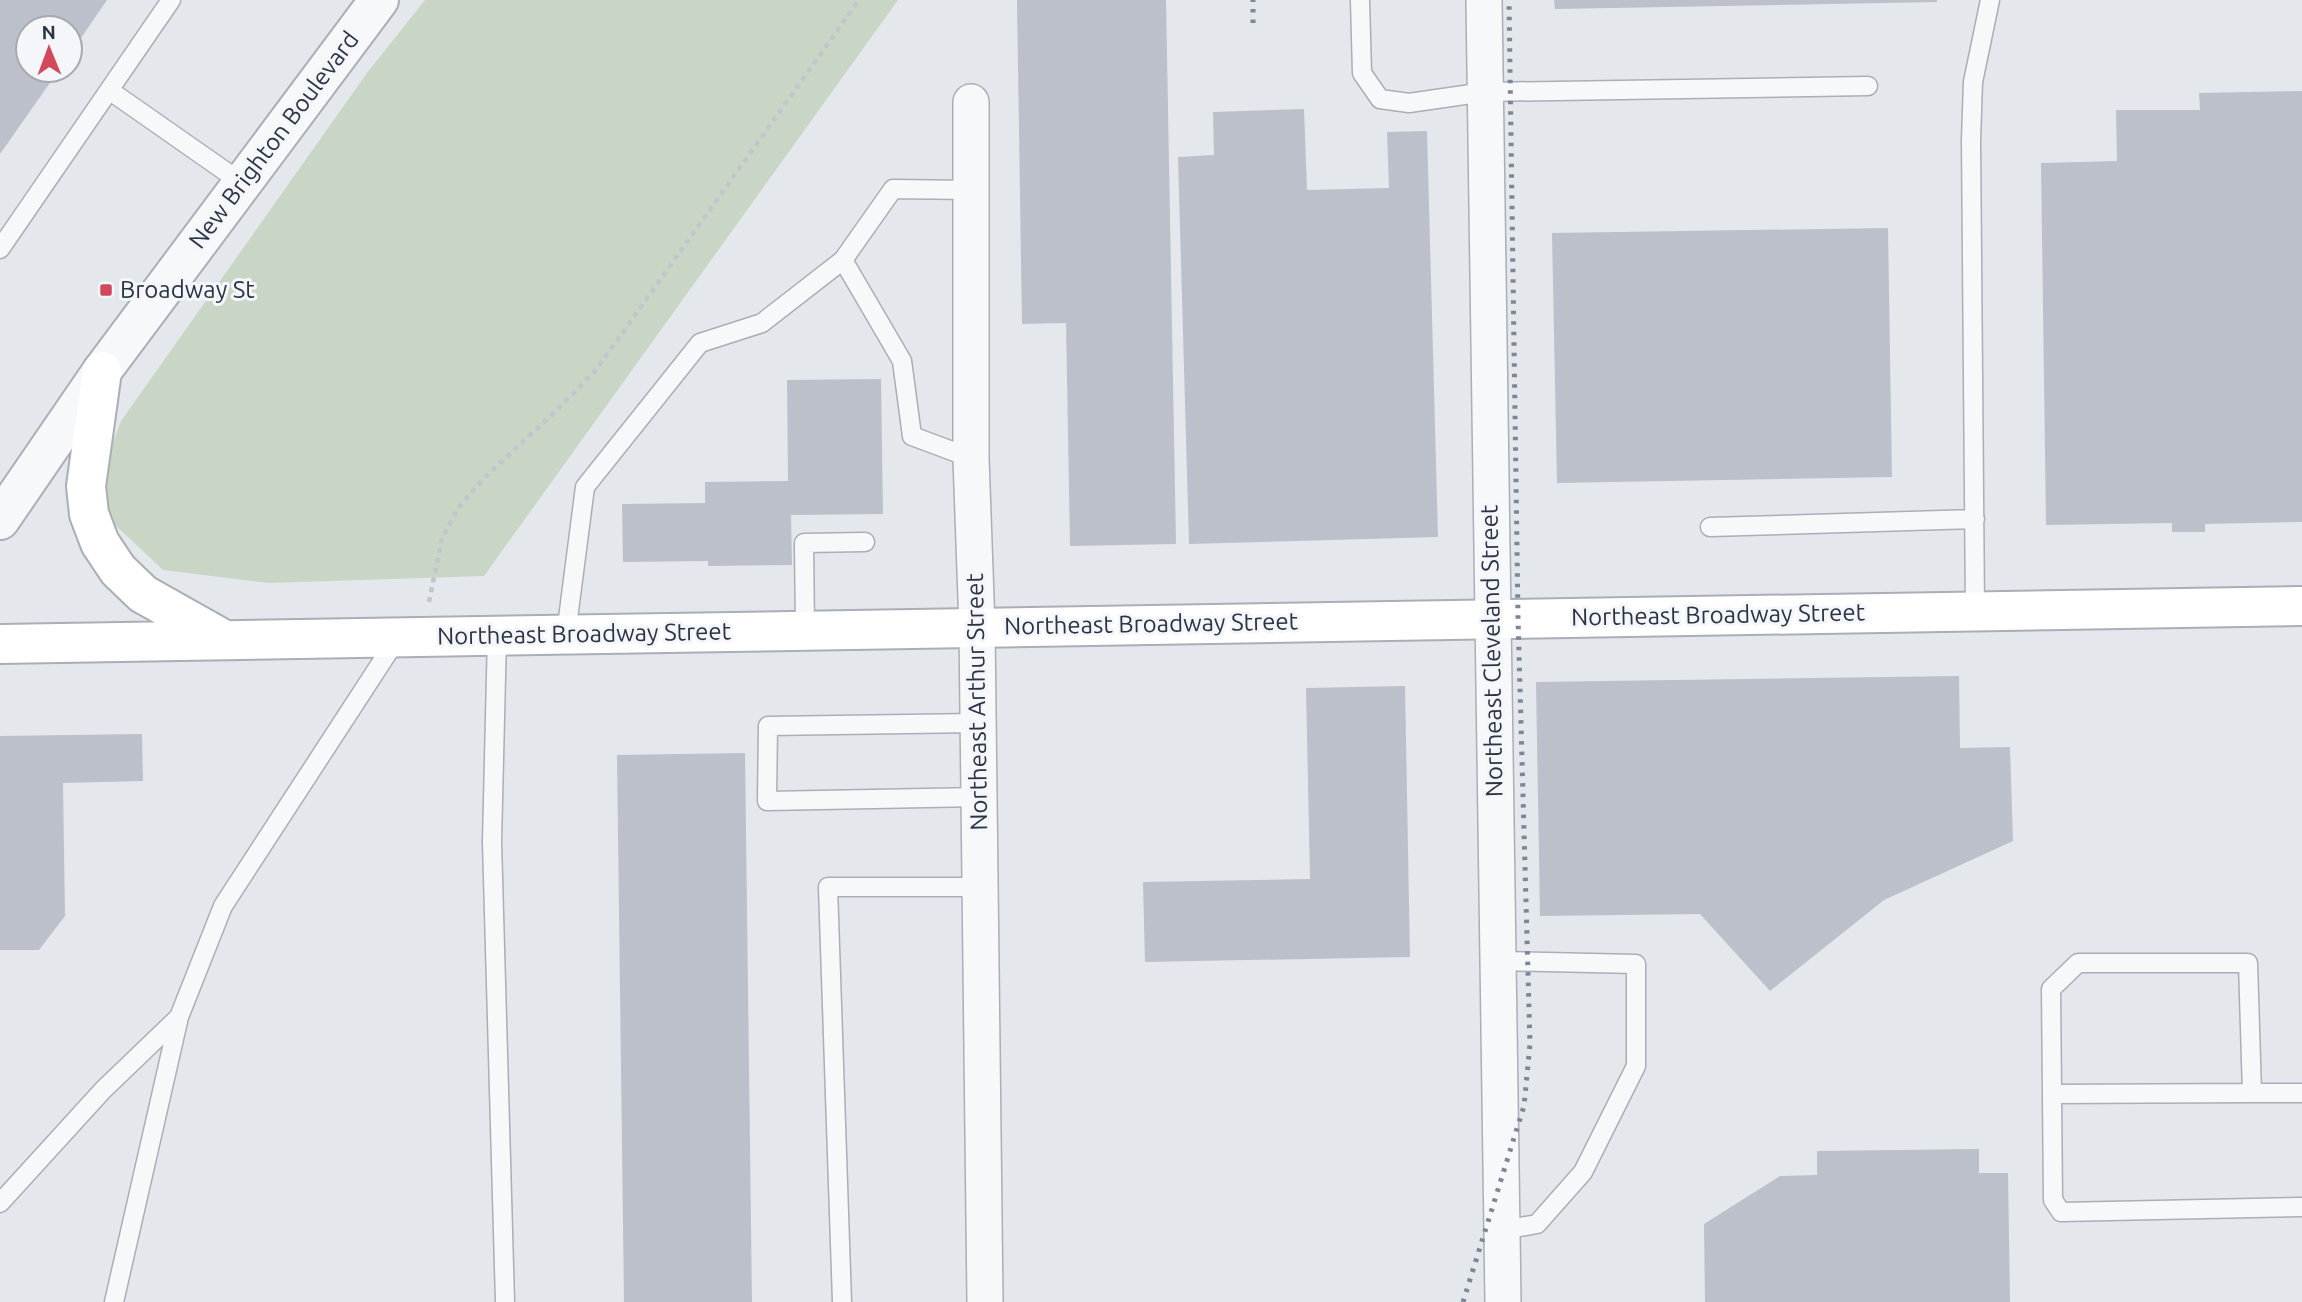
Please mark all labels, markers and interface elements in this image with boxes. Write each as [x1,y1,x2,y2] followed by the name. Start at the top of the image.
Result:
[14,14,84,84] north arrow
[41,21,56,43] text: N
[183,26,364,253] street label: New Brighton Boulevard
[120,276,255,303] place label: Broadway St
[98,282,114,298] marker: Broadway St
[1475,504,1508,797] street label: Northeast Cleveland Street
[961,572,992,831] street label: Northeast Arthur Street
[1571,598,1866,631] street label: Northeast Broadway Street
[1004,607,1299,640] street label: Northeast Broadway Street
[437,617,732,650] street label: Northeast Broadway Street

